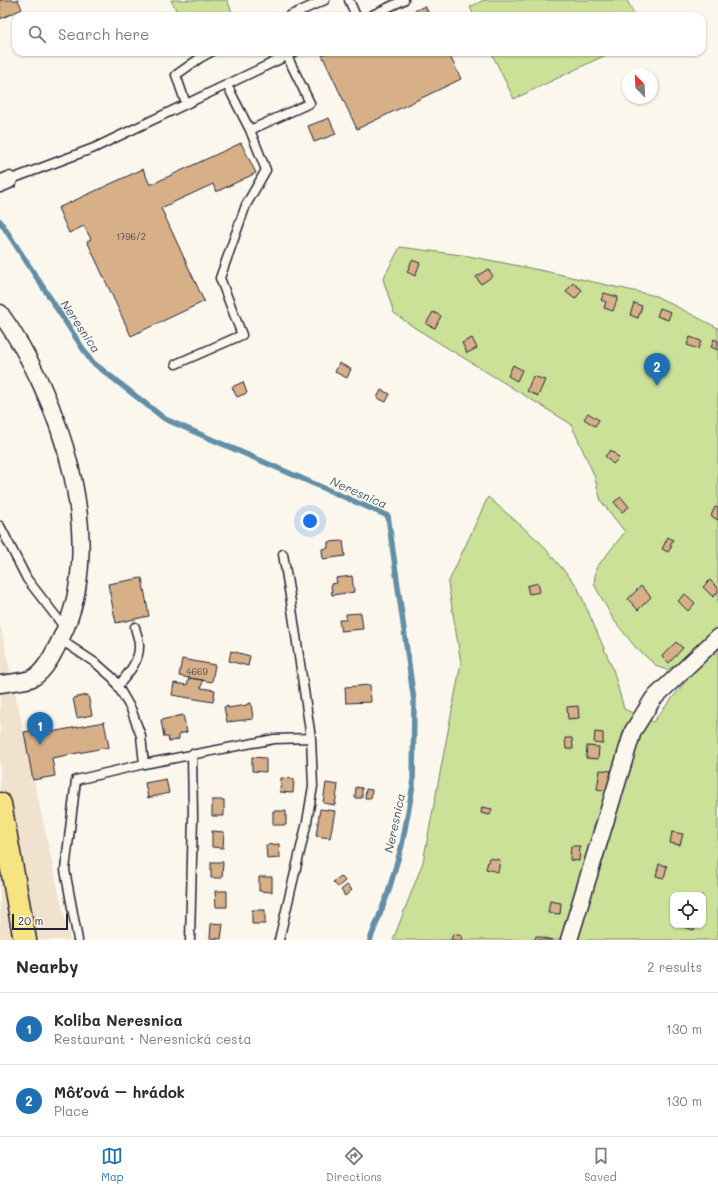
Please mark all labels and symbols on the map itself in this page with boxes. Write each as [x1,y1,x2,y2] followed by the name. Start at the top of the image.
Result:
[622,68,658,104] north arrow
[116,231,146,242] house number: 1796/2
[57,296,105,356] water label: Neresnica
[644,353,670,386] pin: 2
[328,472,390,512] water label: Neresnica
[300,511,320,531] your location
[186,666,208,677] house number: 4669
[27,712,53,745] pin: 1
[380,792,408,854] water label: Neresnica
[12,912,68,931] scale bar

